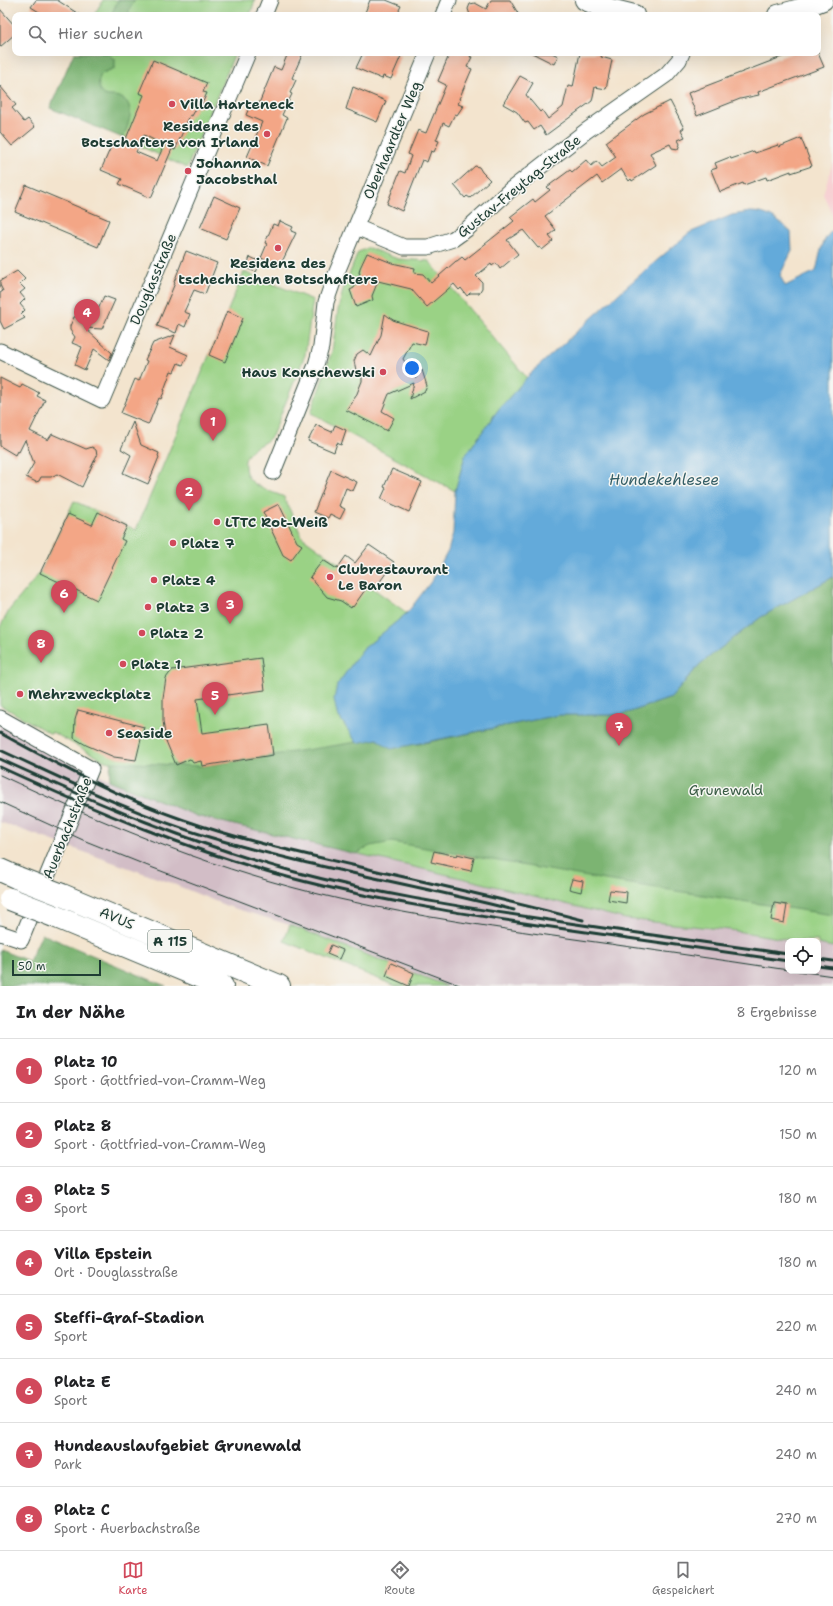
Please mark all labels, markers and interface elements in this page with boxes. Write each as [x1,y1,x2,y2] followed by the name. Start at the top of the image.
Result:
[12,12,821,56] search box
[26,23,48,45] icon: search
[58,24,143,44] text: Hier suchen
[359,78,425,202] street label: Oberhaardter Weg
[180,95,294,113] place label: Villa Harteneck
[167,99,177,109] marker: Villa Harteneck
[81,117,259,151] place label: Residenz des Botschafters von Irland
[262,129,272,139] marker: Residenz des Botschafters von Irland
[454,131,585,241] street label: Gustav-Freytag-Straße
[196,154,277,188] place label: Johanna Jacobsthal
[183,166,193,176] marker: Johanna Jacobsthal
[126,230,180,328] street label: Douglasstraße
[273,243,283,253] marker: Residenz des tschechischen Botschafters
[178,254,378,288] place label: Residenz des tschechischen Botschafters
[74,299,100,332] pin: 4
[402,358,422,378] your location
[241,363,375,381] place label: Haus Konschewski
[378,367,388,377] marker: Haus Konschewski
[200,408,226,441] pin: 1
[609,470,719,490] water label: Hundekehlesee
[176,478,202,511] pin: 2
[225,513,328,531] place label: LTTC Rot-Weiß
[212,517,222,527] marker: LTTC Rot-Weiß
[181,534,235,552] place label: Platz 7
[168,538,178,548] marker: Platz 7
[338,560,448,594] place label: Clubrestaurant Le Baron
[162,571,216,589] place label: Platz 4
[325,572,335,582] marker: Clubrestaurant Le Baron
[149,575,159,585] marker: Platz 4
[51,580,77,613] pin: 6
[217,591,243,624] pin: 3
[156,598,210,616] place label: Platz 3
[143,602,153,612] marker: Platz 3
[150,624,204,642] place label: Platz 2
[137,628,147,638] marker: Platz 2
[28,630,54,663] pin: 8
[131,655,181,673] place label: Platz 1
[118,659,128,669] marker: Platz 1
[202,682,228,715] pin: 5
[28,685,152,703] place label: Mehrzweckplatz
[15,689,25,699] marker: Mehrzweckplatz
[606,713,632,746] pin: 7
[117,724,172,742] place label: Seaside
[104,728,114,738] marker: Seaside
[38,774,96,882] street label: Auerbachstraße
[689,781,763,799] park label: Grunewald
[97,903,137,933] street label: AVUS
[148,930,192,952] road number: A 115
[785,938,821,974] map controls
[785,938,821,974] button: locate
[12,958,101,977] scale bar
[18,959,46,974] text: 50 m
[16,1001,125,1023] text: In der Nähe
[737,1004,817,1021] text: 8 Ergebnisse
[54,1052,118,1072] text: Platz 10
[26,1062,32,1079] text: 1
[779,1062,817,1079] text: 120 m
[54,1072,266,1089] text: Sport · Gottfried-von-Cramm-Weg
[54,1116,111,1136] text: Platz 8
[24,1126,34,1143] text: 2
[779,1126,817,1143] text: 150 m
[54,1136,266,1153] text: Sport · Gottfried-von-Cramm-Weg
[54,1180,110,1200] text: Platz 5
[24,1190,34,1207] text: 3
[778,1190,817,1207] text: 180 m
[54,1200,87,1217] text: Sport
[54,1244,152,1264] text: Villa Epstein
[24,1254,34,1271] text: 4
[778,1254,817,1271] text: 180 m
[54,1264,178,1281] text: Ort · Douglasstraße
[54,1308,204,1328] text: Steffi-Graf-Stadion
[25,1318,33,1335] text: 5
[775,1318,817,1335] text: 220 m
[54,1328,87,1345] text: Sport
[54,1372,111,1392] text: Platz E
[24,1382,34,1399] text: 6
[775,1382,817,1399] text: 240 m
[54,1392,87,1409] text: Sport
[54,1436,301,1456] text: Hundeauslaufgebiet Grunewald
[24,1446,34,1463] text: 7
[775,1446,817,1463] text: 240 m
[54,1456,82,1473] text: Park
[54,1500,110,1520] text: Platz C
[24,1510,34,1527] text: 8
[775,1510,817,1527] text: 270 m
[54,1520,200,1537] text: Sport · Auerbachstraße
[118,1559,147,1598] tab: Karte
[384,1559,415,1598] tab: Route
[652,1559,715,1598] tab: Gespeichert

